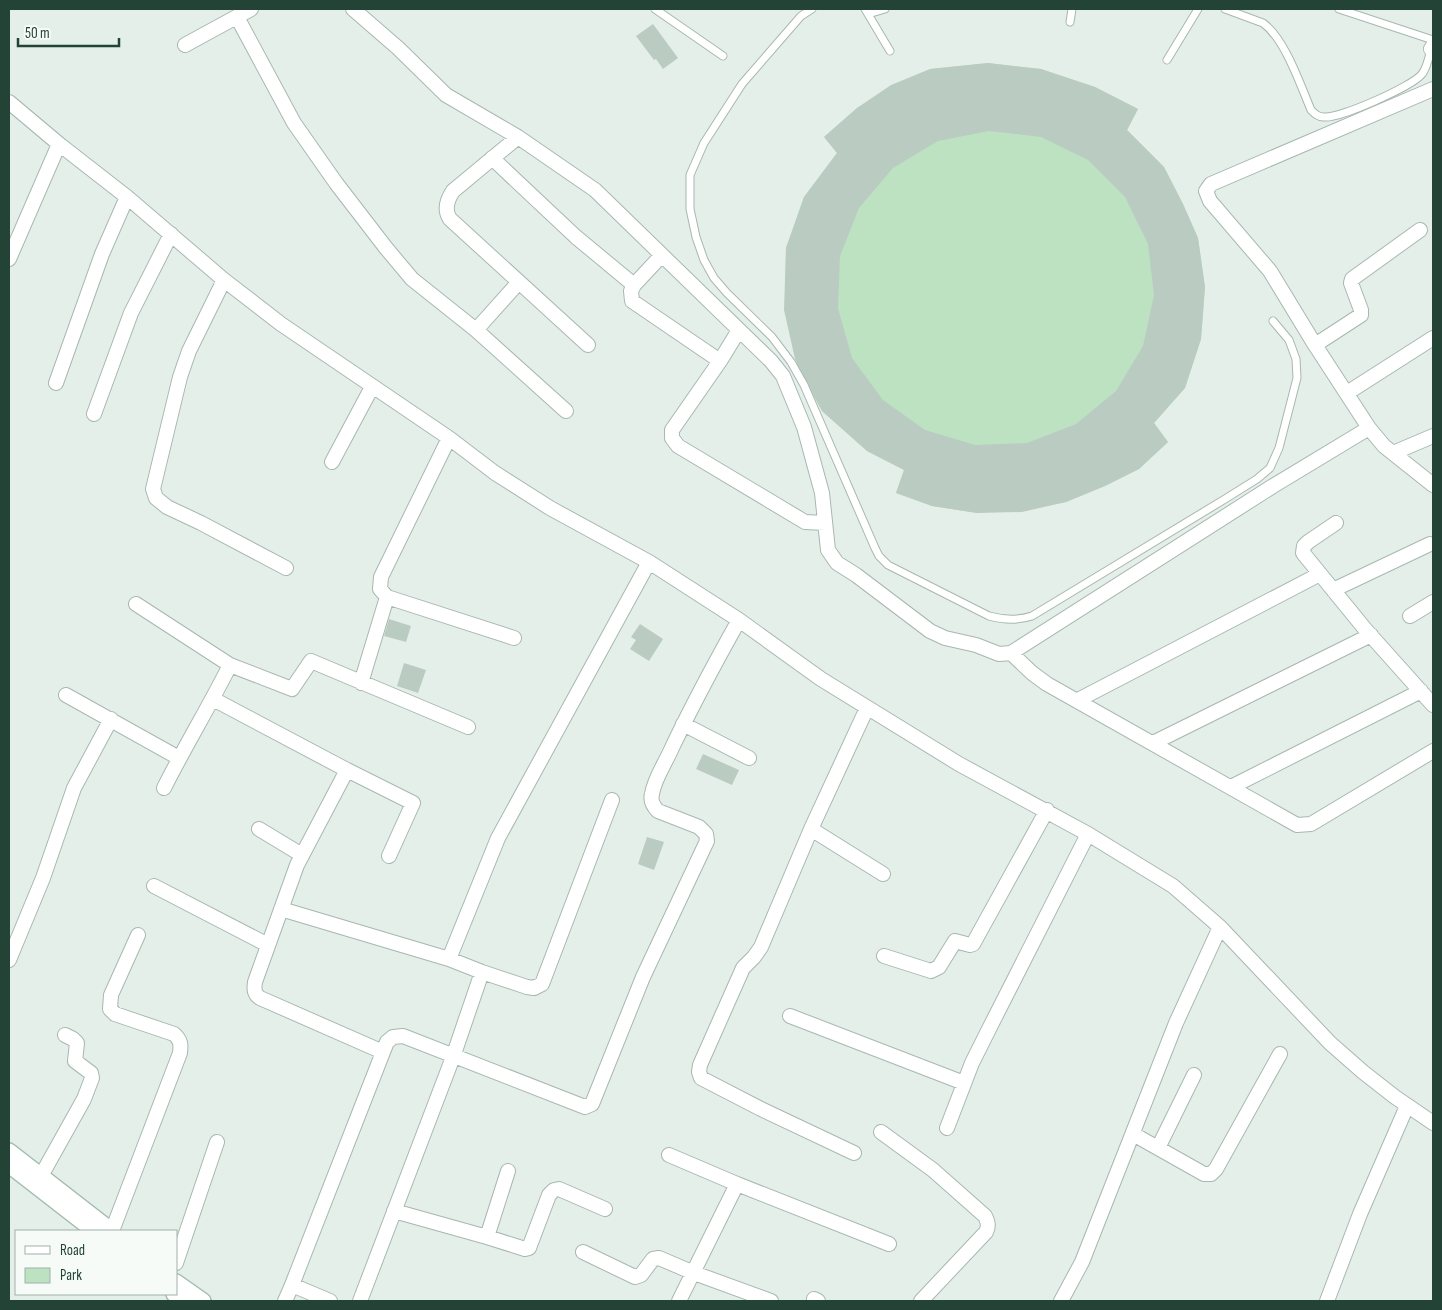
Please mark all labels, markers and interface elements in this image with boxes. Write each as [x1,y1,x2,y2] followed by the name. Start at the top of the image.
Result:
[18,15,119,47] scale bar
[25,24,50,43] text: 50 m
[15,1230,178,1295] legend
[60,1241,85,1260] text: Road
[60,1266,82,1285] text: Park

